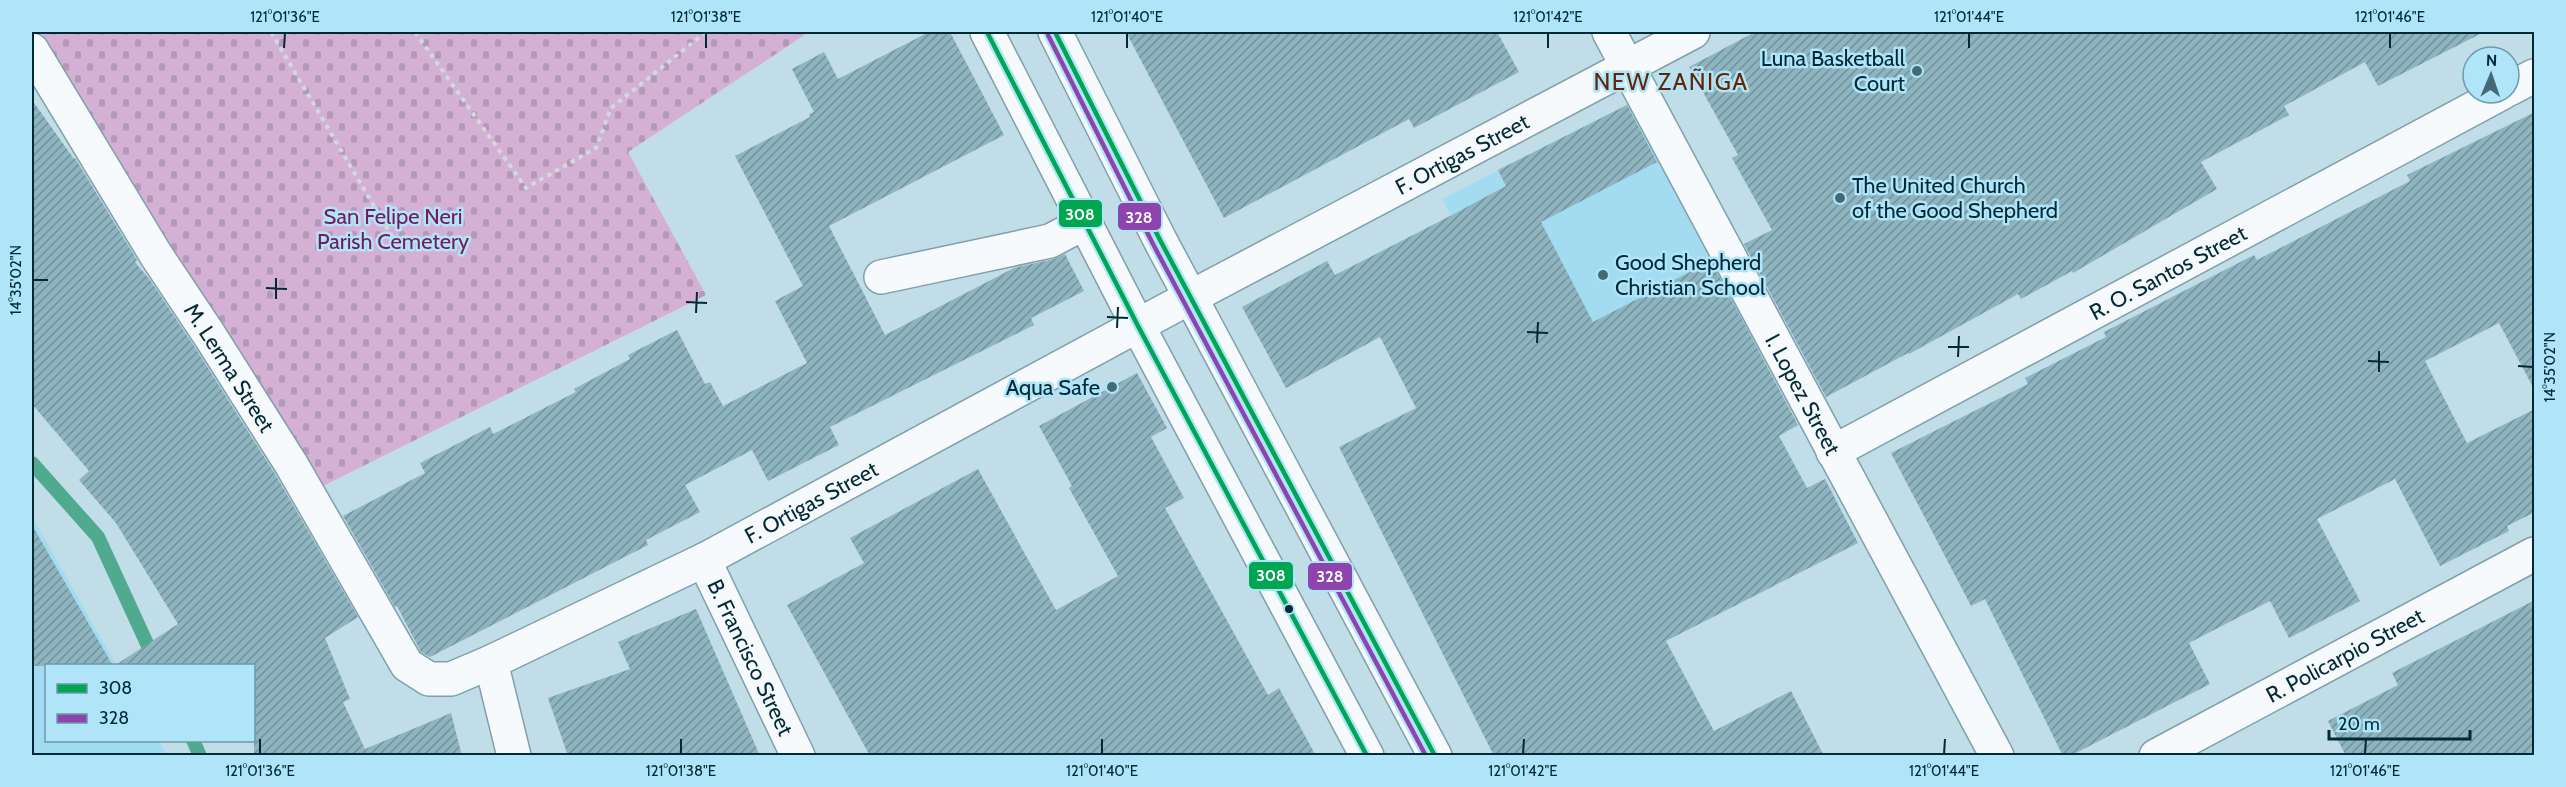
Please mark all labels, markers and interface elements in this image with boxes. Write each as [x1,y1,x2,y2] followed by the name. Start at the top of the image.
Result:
[250,8,320,26] text: 121°01'36"E
[671,8,741,26] text: 121°01'38"E
[1091,8,1163,26] text: 121°01'40"E
[1513,8,1583,26] text: 121°01'42"E
[1934,8,2004,26] text: 121°01'44"E
[2355,8,2425,26] text: 121°01'46"E
[1761,45,1906,97] place label: Luna Basketball Court
[2461,45,2521,105] north arrow
[2486,51,2497,70] text: N
[1910,64,1924,78] marker: Luna Basketball Court
[1593,67,1749,96] district label: NEW ZAÑIGA
[1391,108,1534,201] street label: F. Ortigas Street
[1852,172,2058,224] place label: The United Church of the Good Shepherd
[1833,191,1847,205] marker: The United Church of the Good Shepherd
[1058,199,1103,228] line badge: 308
[1117,202,1162,231] line badge: 328
[317,203,469,255] park label: San Felipe Neri Parish Cemetery
[1065,205,1095,224] text: 308
[1126,208,1152,227] text: 328
[2085,219,2252,326] street label: R. O. Santos Street
[7,245,25,315] text: 14°35'02"N
[1615,249,1766,301] place label: Good Shepherd Christian School
[1596,268,1610,282] marker: Good Shepherd Christian School
[178,298,281,438] street label: M. Lerma Street
[1759,329,1846,460] street label: I. Lopez Street
[2541,332,2559,402] text: 14°35'02"N
[1006,374,1100,401] place label: Aqua Safe
[1105,380,1119,394] marker: Aqua Safe
[740,455,883,549] street label: F. Ortigas Street
[1248,561,1294,590] line badge: 308
[1307,562,1353,591] line badge: 328
[1256,566,1286,585] text: 308
[1317,567,1343,586] text: 328
[701,575,799,741] street label: B. Francisco Street
[2261,602,2429,709] street label: R. Policarpio Street
[1283,603,1295,615] unlabelled marker
[45,664,255,742] legend
[99,677,132,699] text: 308
[2329,703,2470,741] scale bar
[99,707,129,729] text: 328
[2338,713,2380,735] text: 20 m
[225,762,295,780] text: 121°01'36"E
[646,762,716,780] text: 121°01'38"E
[1066,762,1138,780] text: 121°01'40"E
[1488,762,1558,780] text: 121°01'42"E
[1909,762,1979,780] text: 121°01'44"E
[2330,762,2400,780] text: 121°01'46"E

